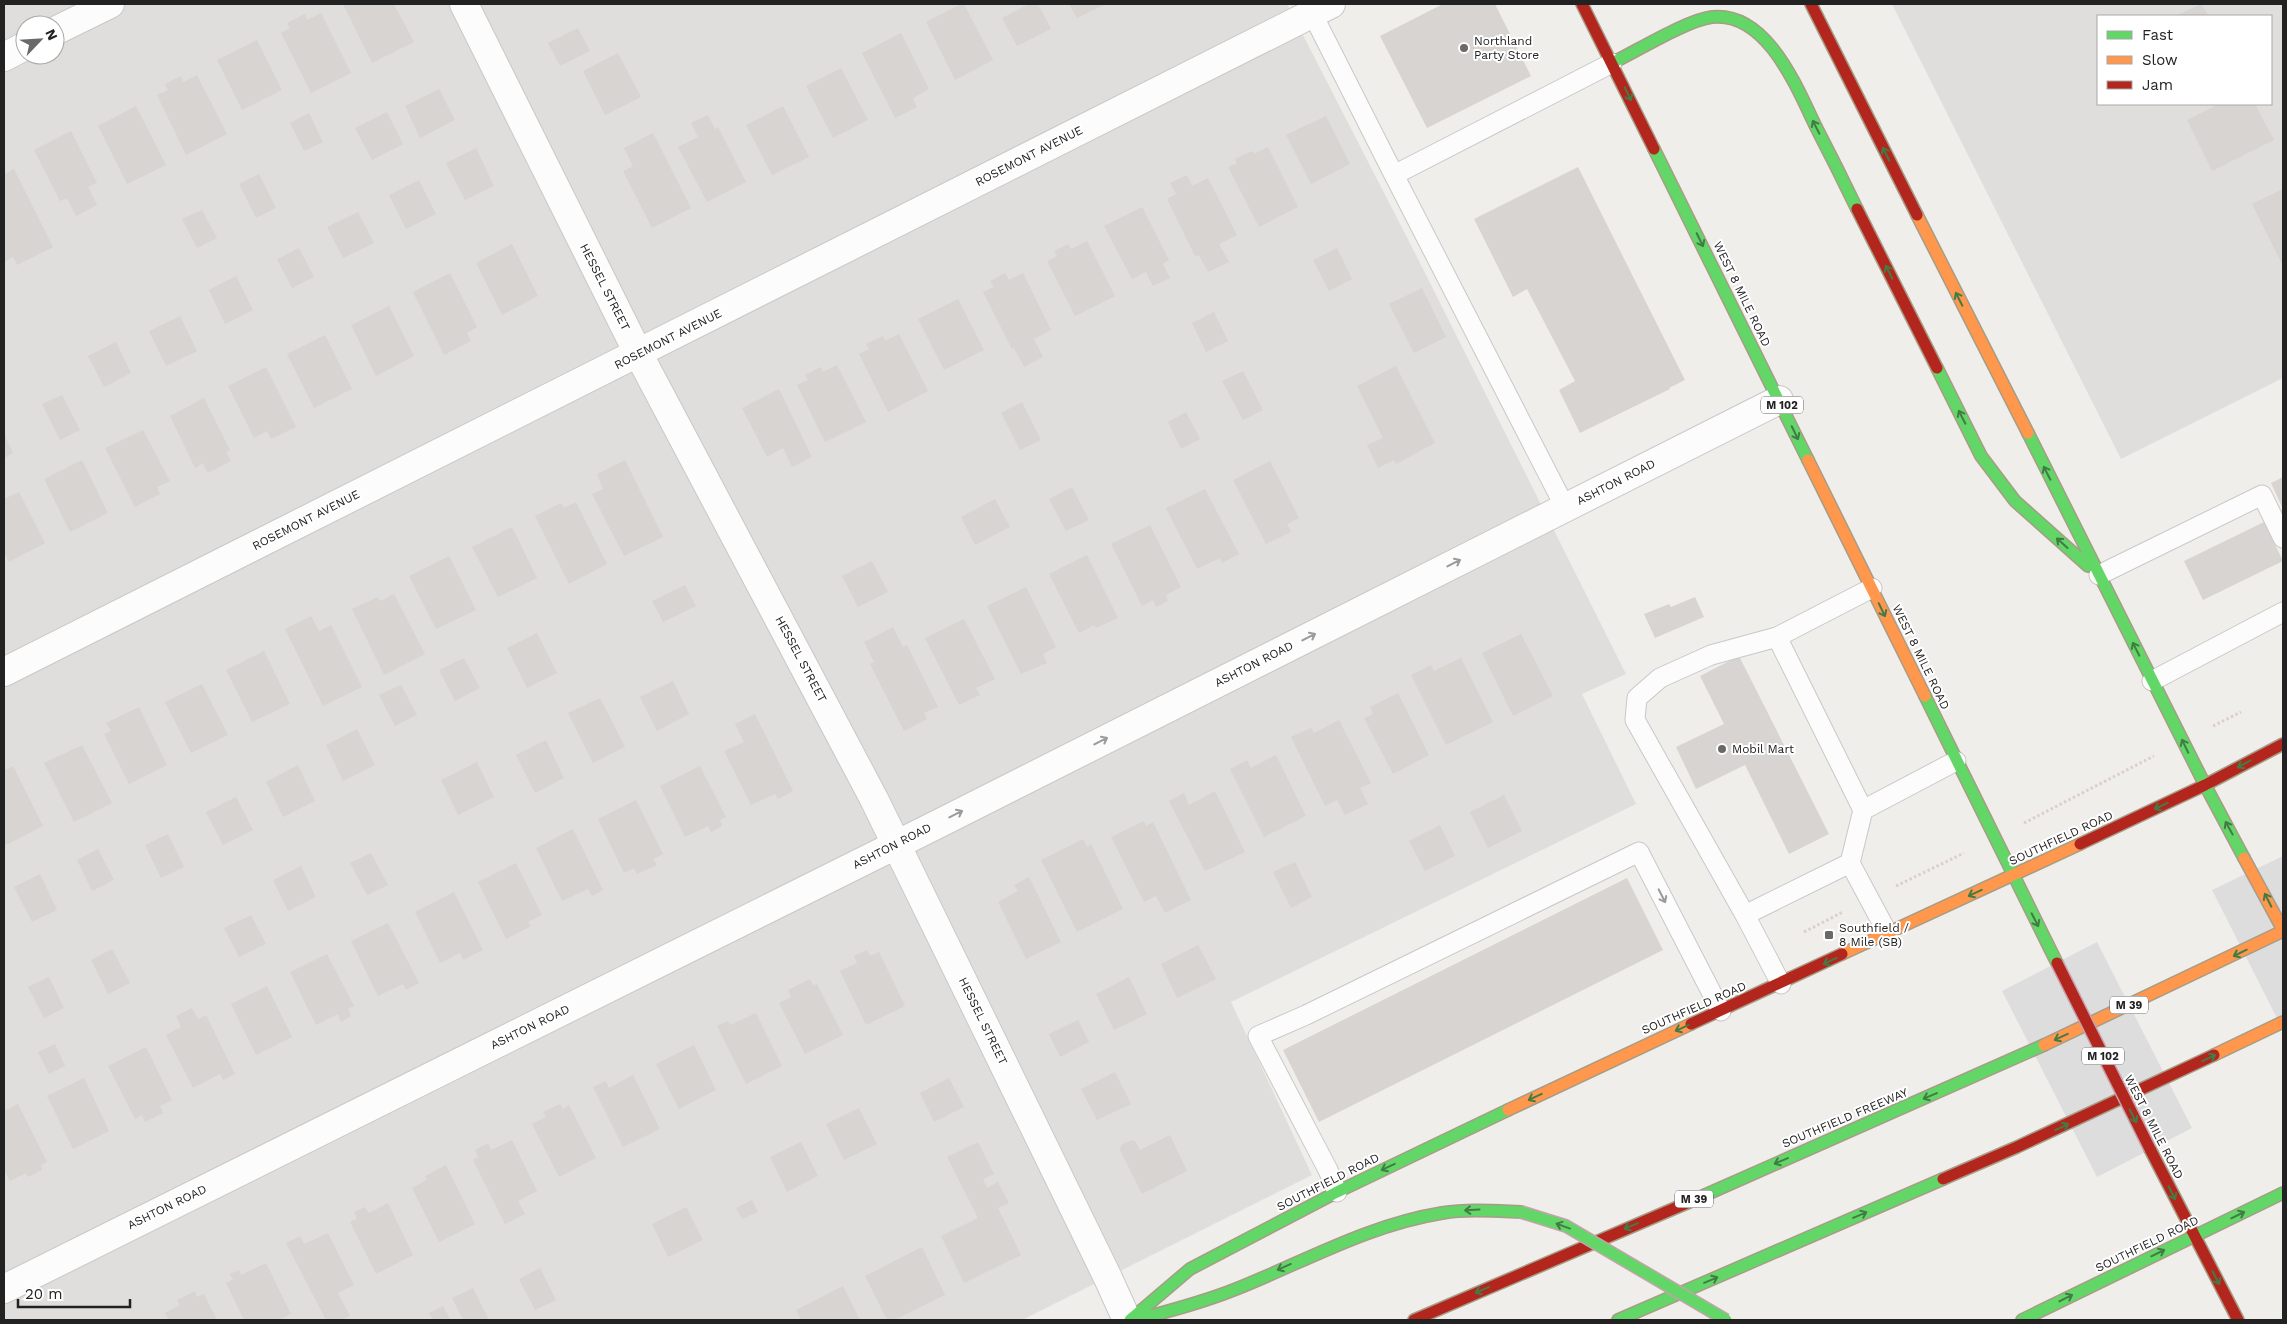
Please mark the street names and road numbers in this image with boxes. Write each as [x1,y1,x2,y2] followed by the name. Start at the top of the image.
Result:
[973,123,1085,189] street label: ROSEMONT AVENUE
[1711,239,1773,349] street label: WEST 8 MILE ROAD
[577,241,633,333] street label: HESSEL STREET
[612,306,724,372] street label: ROSEMONT AVENUE
[1761,396,1803,414] road number: M 102
[1574,456,1658,508] street label: ASHTON ROAD
[250,487,362,553] street label: ROSEMONT AVENUE
[1890,602,1952,712] street label: WEST 8 MILE ROAD
[772,614,830,704] street label: HESSEL STREET
[1212,638,1296,690] street label: ASHTON ROAD
[2007,808,2115,868] street label: SOUTHFIELD ROAD
[850,820,934,872] street label: ASHTON ROAD
[956,975,1010,1067] street label: HESSEL STREET
[1640,979,1748,1037] street label: SOUTHFIELD ROAD
[2110,996,2148,1014] road number: M 39
[488,1002,572,1052] street label: ASHTON ROAD
[2082,1048,2124,1064] road number: M 102
[2122,1073,2186,1181] street label: WEST 8 MILE ROAD
[1780,1085,1910,1151] street label: SOUTHFIELD FREEWAY
[1275,1150,1381,1214] street label: SOUTHFIELD ROAD
[125,1182,209,1232] street label: ASHTON ROAD
[1675,1190,1713,1208] road number: M 39
[2093,1213,2201,1275] street label: SOUTHFIELD ROAD

